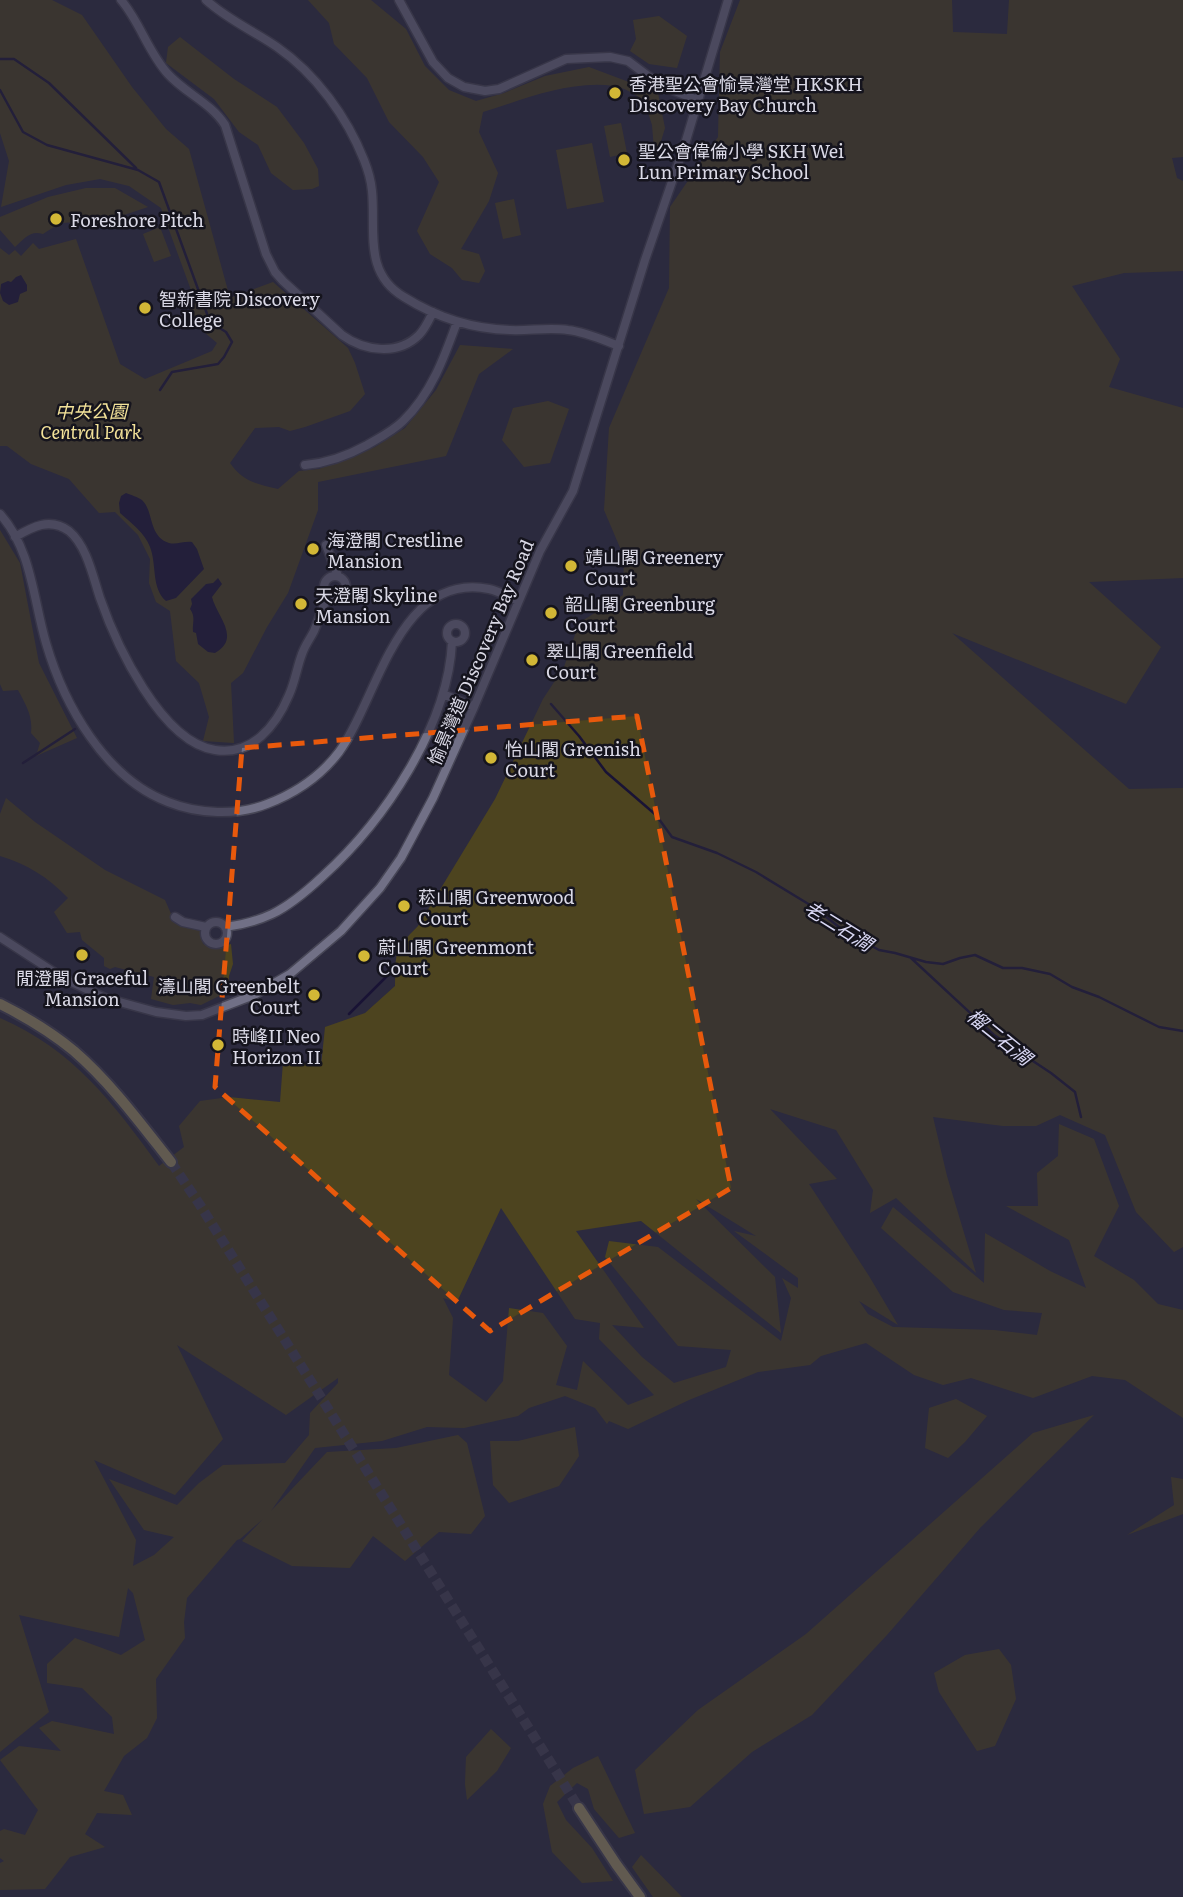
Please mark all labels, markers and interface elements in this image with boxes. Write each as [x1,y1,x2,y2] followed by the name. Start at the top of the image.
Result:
[629,70,863,118] place label: 香港聖公會愉景灣堂 HKSKH Discovery Bay Church
[607,85,623,101] marker: 香港聖公會愉景灣堂 HKSKH Discovery Bay Church
[638,137,844,185] place label: 聖公會偉倫小學 SKH Wei Lun Primary School
[616,152,632,168] marker: 聖公會偉倫小學 SKH Wei Lun Primary School
[70,206,204,233] place label: Foreshore Pitch
[48,211,64,227] marker: Foreshore Pitch
[159,285,321,333] place label: 智新書院 Discovery College
[137,300,153,316] marker: 智新書院 Discovery College
[40,397,142,445] park label: 中央公園 Central Park
[327,526,463,574] place label: 海澄閣 Crestline Mansion
[420,535,540,769] street label: 愉景灣道 Discovery Bay Road
[305,541,321,557] marker: 海澄閣 Crestline Mansion
[585,543,723,591] place label: 靖山閣 Greenery Court
[563,558,579,574] marker: 靖山閣 Greenery Court
[315,581,437,629] place label: 天澄閣 Skyline Mansion
[565,590,716,638] place label: 韶山閣 Greenburg Court
[293,596,309,612] marker: 天澄閣 Skyline Mansion
[543,605,559,621] marker: 韶山閣 Greenburg Court
[546,637,693,685] place label: 翠山閣 Greenfield Court
[524,652,540,668] marker: 翠山閣 Greenfield Court
[505,735,641,783] place label: 怡山閣 Greenish Court
[483,750,499,766] marker: 怡山閣 Greenish Court
[418,883,575,931] place label: 菘山閣 Greenwood Court
[799,893,881,959] water label: 老二石澗
[396,898,412,914] marker: 菘山閣 Greenwood Court
[378,933,535,981] place label: 蔚山閣 Greenmont Court
[74,947,90,963] marker: 閒澄閣 Graceful Mansion
[356,948,372,964] marker: 蔚山閣 Greenmont Court
[16,964,148,1012] place label: 閒澄閣 Graceful Mansion
[158,972,301,1020] place label: 濤山閣 Greenbelt Court
[306,987,322,1003] marker: 濤山閣 Greenbelt Court
[962,1001,1041,1073] water label: 榴二石澗
[232,1022,321,1070] place label: 時峰II Neo Horizon II
[210,1037,226,1053] marker: 時峰II Neo Horizon II

